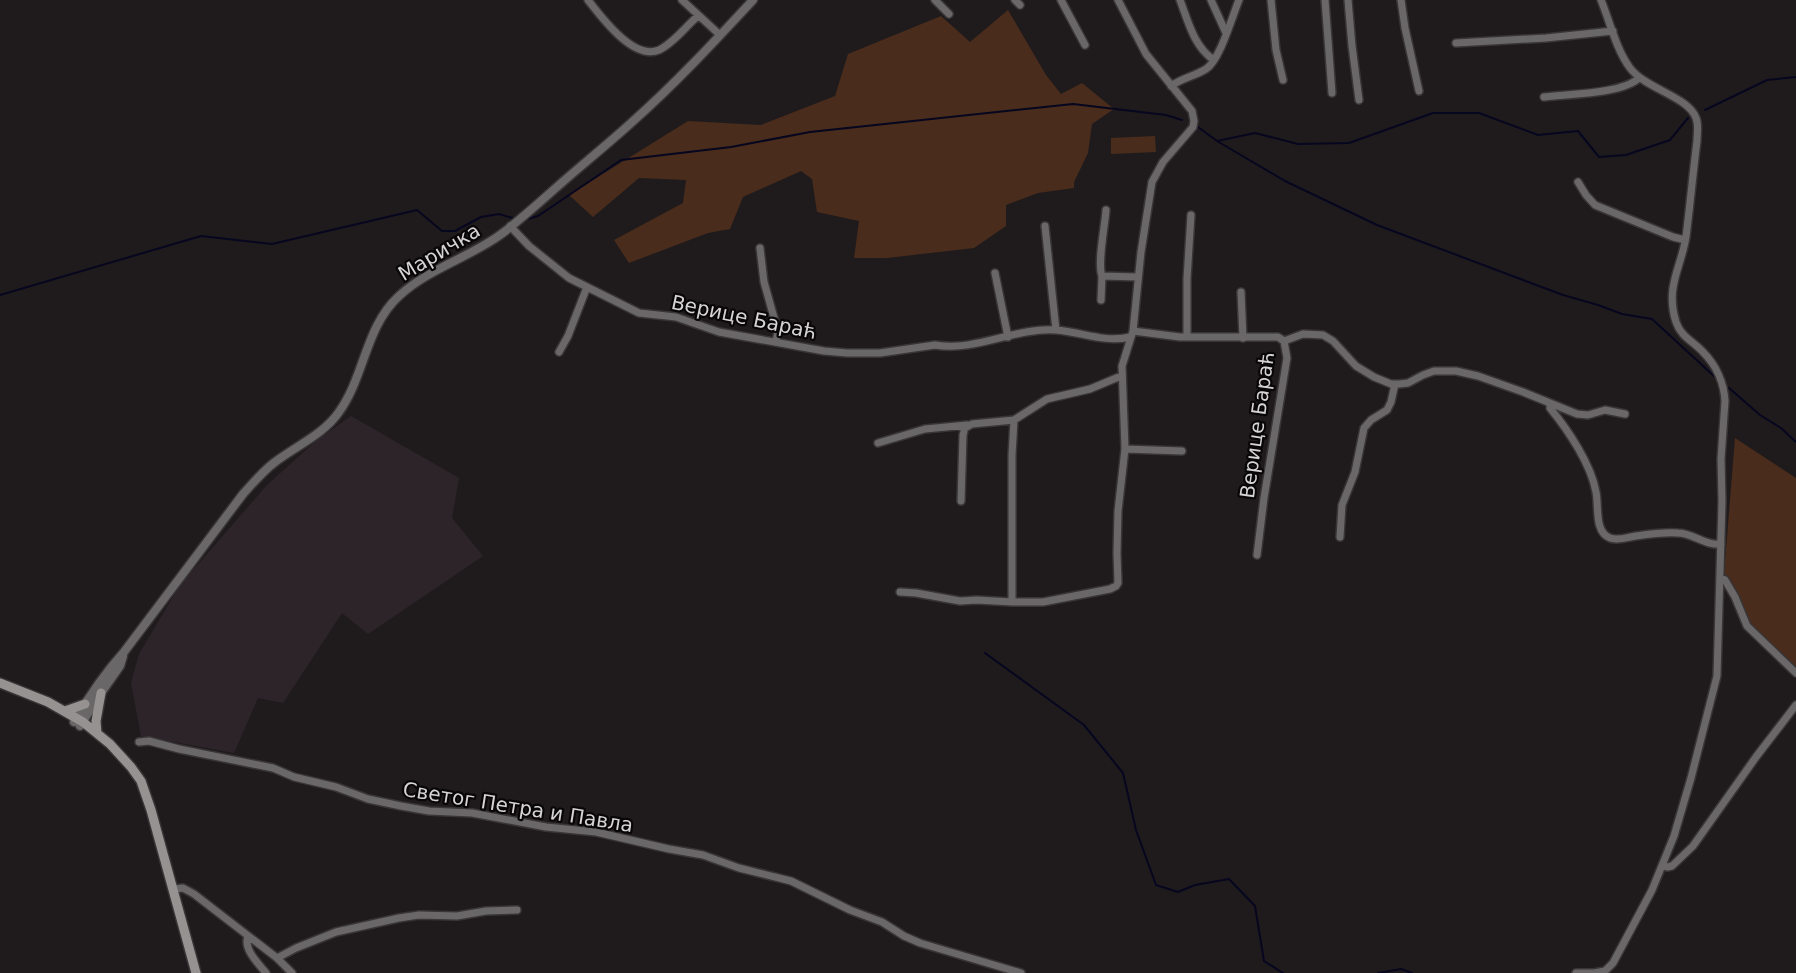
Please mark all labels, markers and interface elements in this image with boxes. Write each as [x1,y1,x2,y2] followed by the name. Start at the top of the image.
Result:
[394,218,484,286] street label: Маричка
[669,290,819,344] street label: Верице Бараћ
[1235,350,1279,500] street label: Верице Бараћ
[401,777,635,837] street label: Светог Петра и Павла

